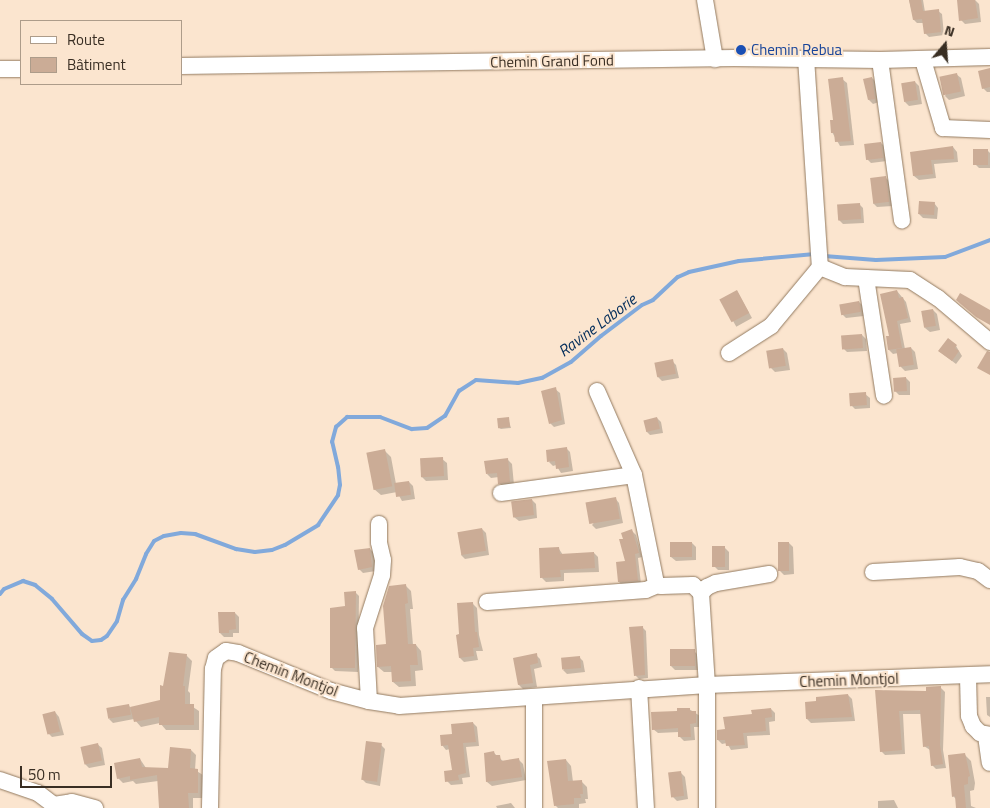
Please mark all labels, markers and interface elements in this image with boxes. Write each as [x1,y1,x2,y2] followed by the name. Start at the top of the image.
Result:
[942,19,958,42] text: N
[20,20,182,85] legend
[920,20,970,70] north arrow
[67,28,105,51] text: Route
[751,41,842,59] place label: Chemin Rebua
[735,44,747,56] marker: Chemin Rebua
[490,51,614,71] street label: Chemin Grand Fond
[67,53,126,76] text: Bâtiment
[554,289,640,361] water label: Ravine Laborie
[241,648,341,700] street label: Chemin Montjol
[799,669,899,691] street label: Chemin Montjol
[22,756,115,788] scale bar
[28,763,61,786] text: 50 m

